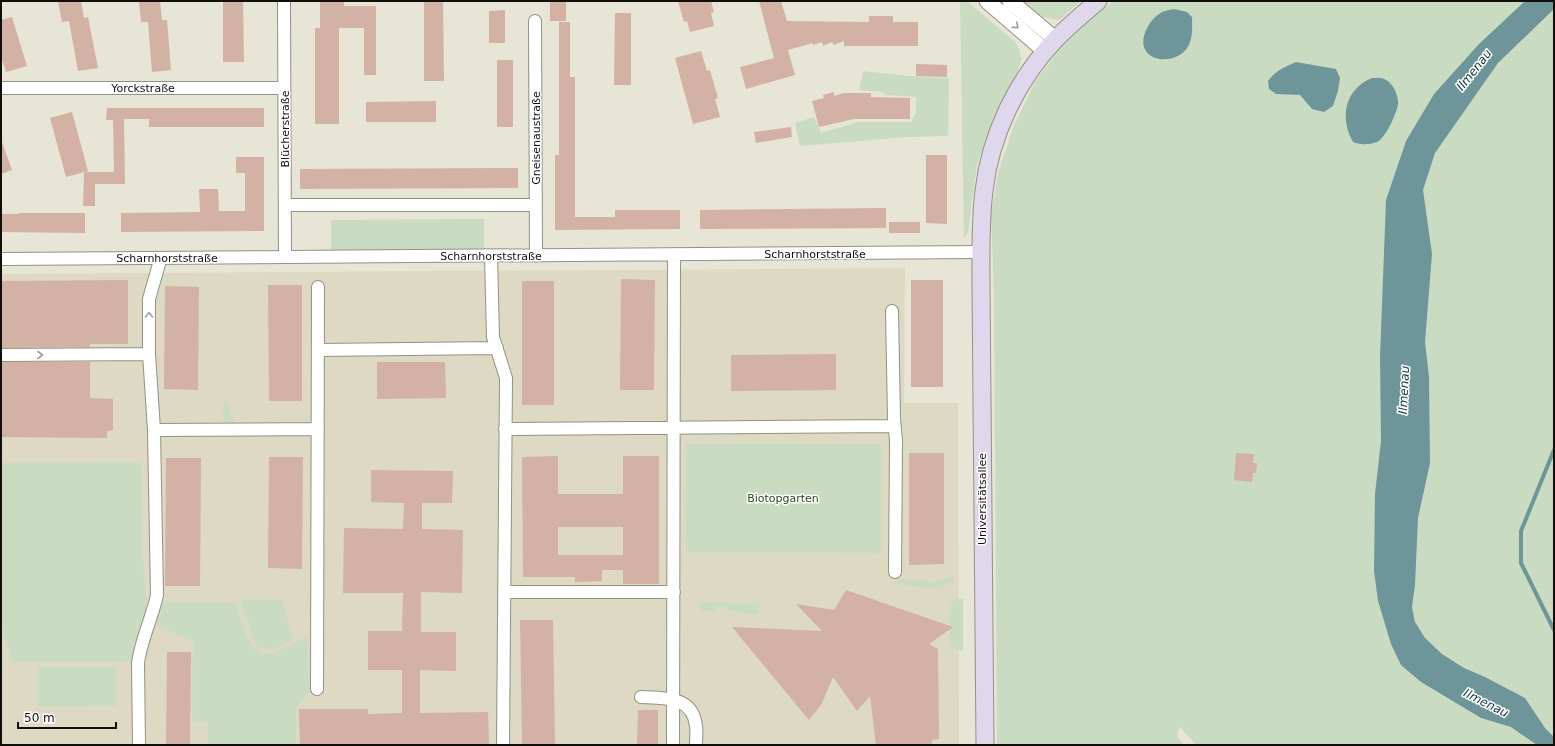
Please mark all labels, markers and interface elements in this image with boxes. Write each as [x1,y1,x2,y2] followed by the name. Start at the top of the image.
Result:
[1011,22,1019,29] one-way arrow
[1454,46,1495,93] water label: Ilmenau
[110,82,175,95] street label: Yorckstraße
[279,90,292,167] street label: Blücherstraße
[530,91,543,185] street label: Gneisenaustraße
[764,248,866,261] street label: Scharnhorststraße
[440,250,542,263] street label: Scharnhorststraße
[116,252,218,265] street label: Scharnhorststraße
[145,312,153,318] one-way arrow
[37,351,43,359] one-way arrow
[1396,365,1412,415] water label: Ilmenau
[976,453,989,545] street label: Universitätsallee
[747,492,819,505] park label: Biotopgarten
[1461,686,1511,720] water label: Ilmenau
[18,704,116,730] scale bar
[24,711,55,725] text: 50 m

